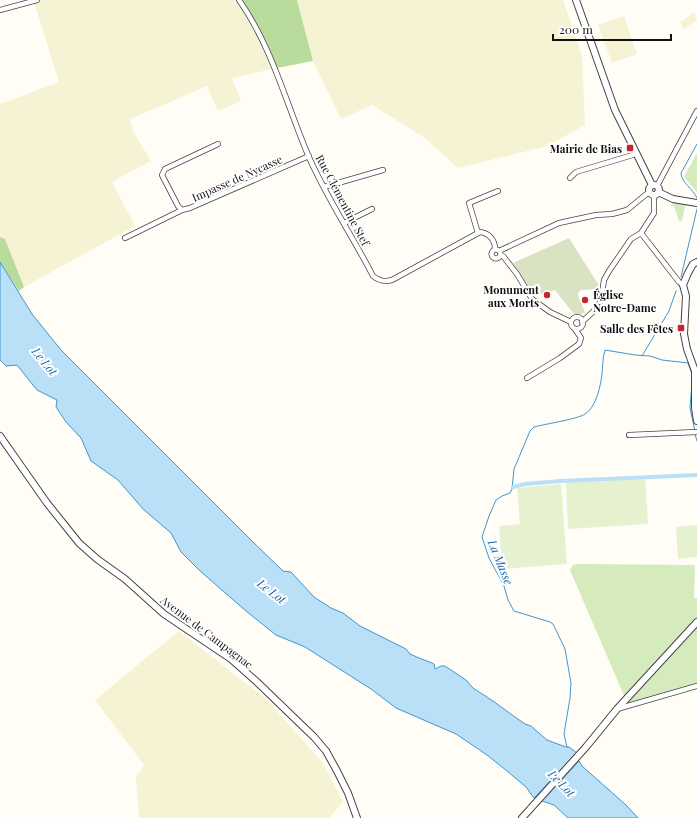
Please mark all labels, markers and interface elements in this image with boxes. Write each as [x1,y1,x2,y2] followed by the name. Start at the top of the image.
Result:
[553,16,671,42] scale bar
[559,21,593,37] text: 200 m
[550,141,622,156] place label: Mairie de Bias
[625,143,635,153] marker: Mairie de Bias
[189,151,285,205] street label: Impasse de Nycasse
[313,152,374,249] street label: Rue Clémentine Stef
[483,282,539,310] place label: Monument aux Morts
[593,287,657,315] place label: Église Notre-Dame
[542,290,552,300] marker: Monument aux Morts
[580,295,590,305] marker: Église Notre-Dame
[600,321,673,336] place label: Salle des Fêtes
[676,323,686,333] marker: Salle des Fêtes
[28,343,62,379] water label: Le Lot
[484,536,517,587] water label: La Masse
[254,574,290,608] water label: Le Lot
[157,592,256,672] street label: Avenue de Campagnac
[544,765,580,801] water label: Le Lot

